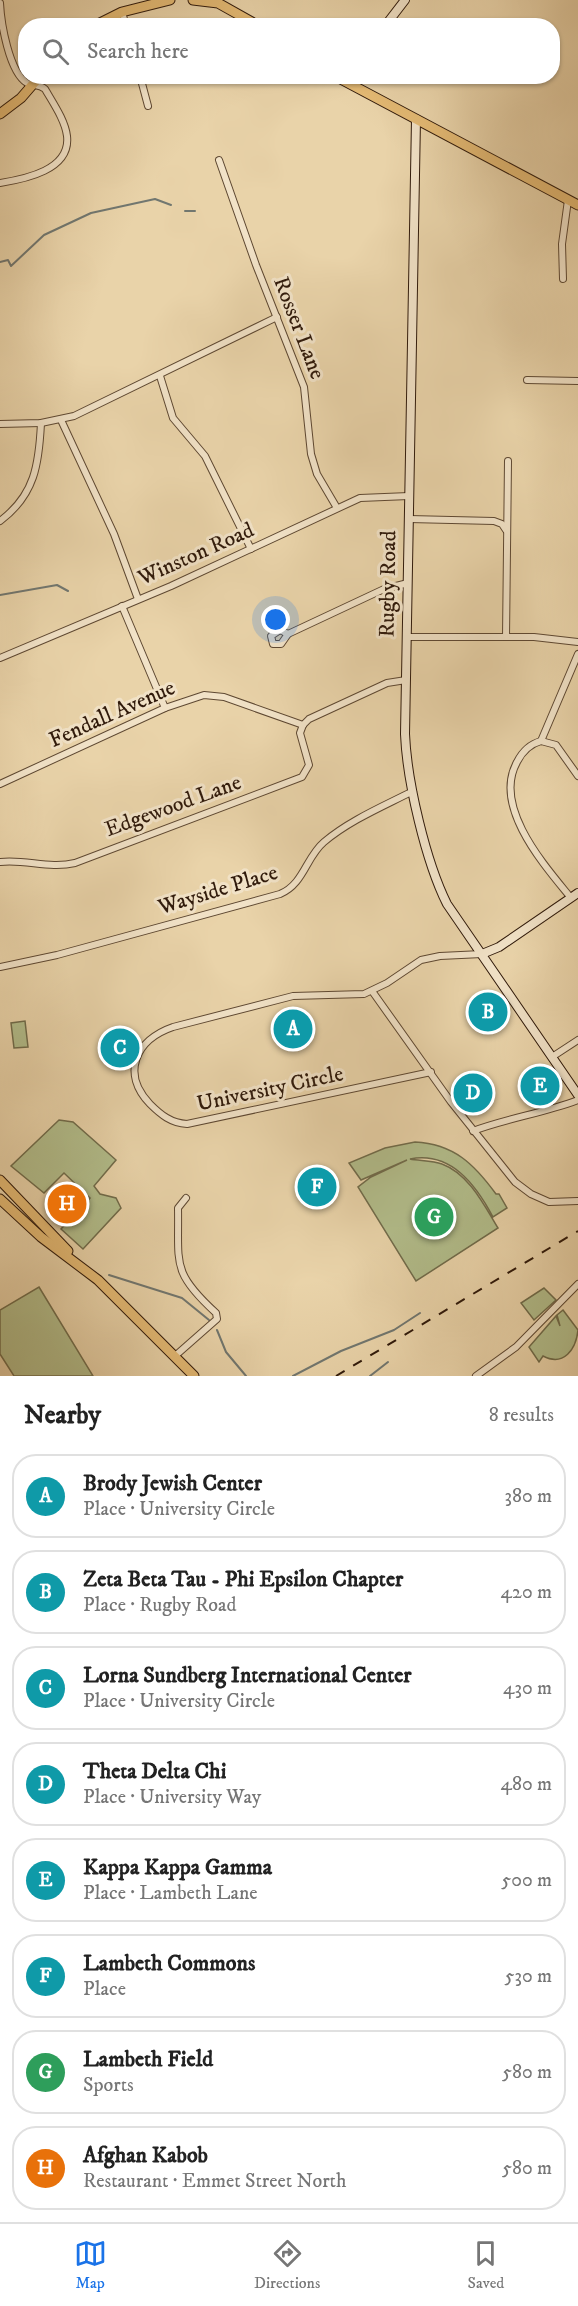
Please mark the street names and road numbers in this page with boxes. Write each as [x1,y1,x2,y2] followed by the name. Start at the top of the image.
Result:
[267,273,331,383] street label: Rosser Lane
[133,516,258,592] street label: Winston Road
[374,530,402,638] street label: Rugby Road
[45,674,179,754] street label: Fendall Avenue
[101,769,245,843] street label: Edgewood Lane
[154,859,281,921] street label: Wayside Place
[194,1060,346,1118] street label: University Circle

